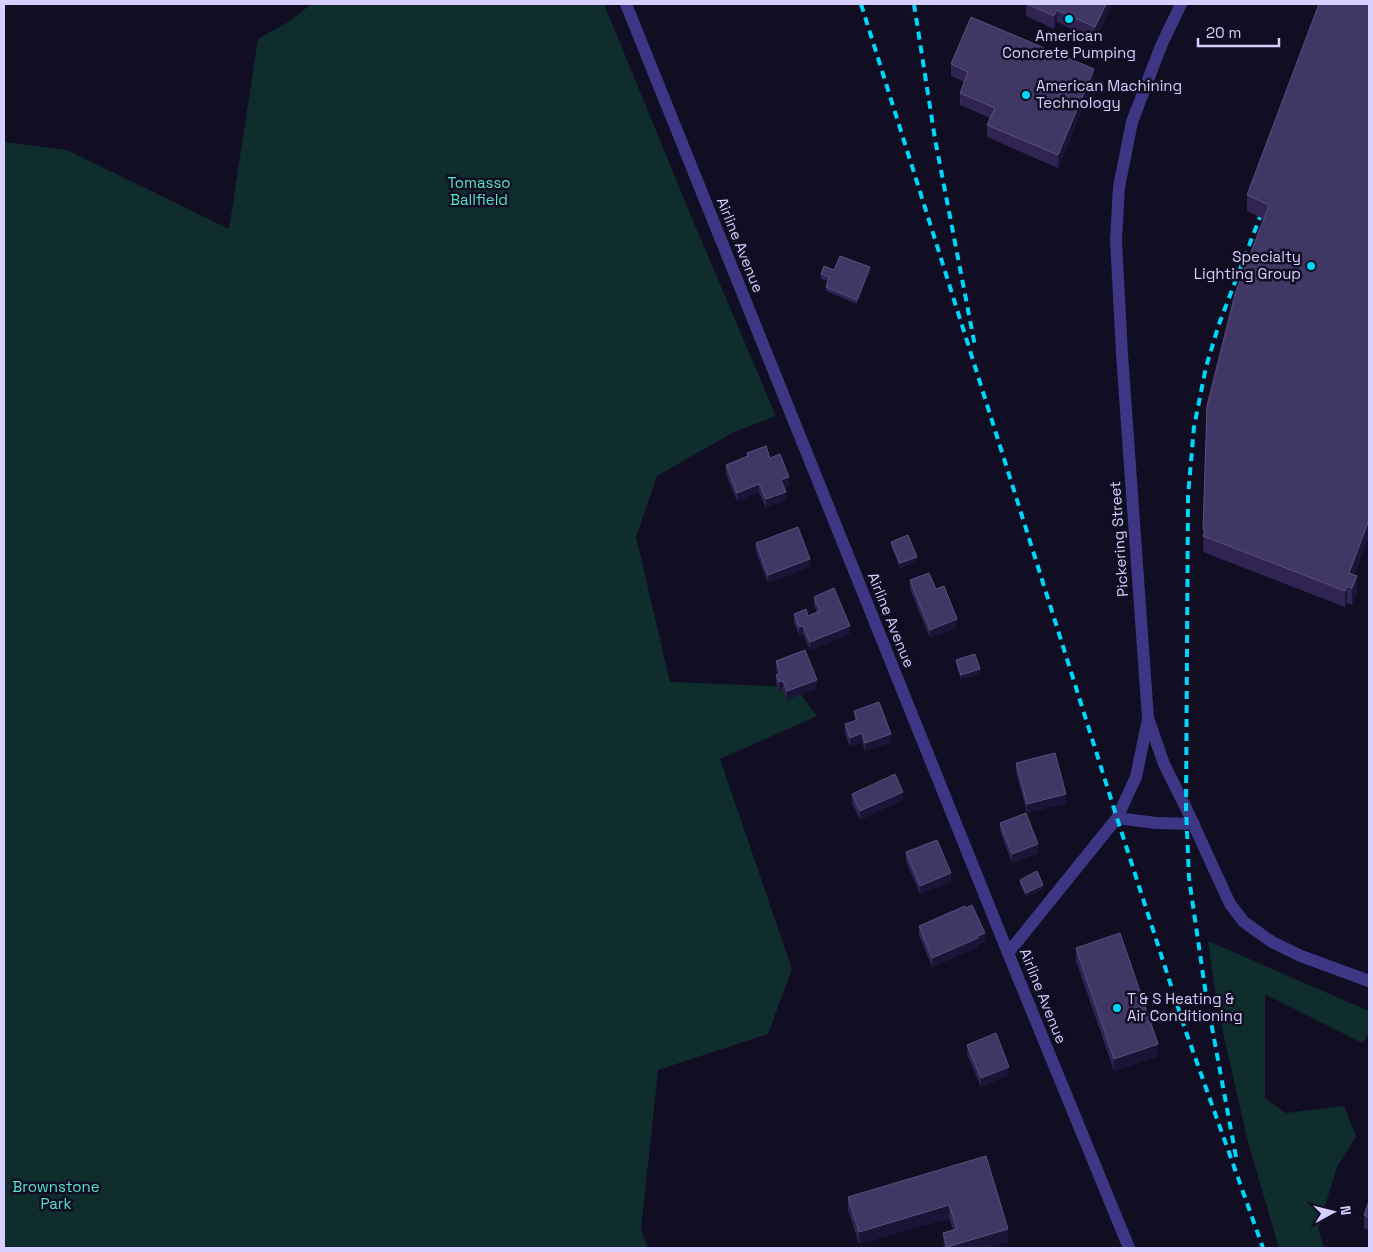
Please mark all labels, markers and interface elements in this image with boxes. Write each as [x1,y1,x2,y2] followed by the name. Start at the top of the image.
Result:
[1063,13,1075,25] marker: American Concrete Pumping
[1198,15,1279,47] scale bar
[1206,23,1241,42] text: 20 m
[1002,26,1136,62] place label: American Concrete Pumping
[1036,76,1182,112] place label: American Machining Technology
[1020,89,1032,101] marker: American Machining Technology
[447,173,511,209] park label: Tomasso Ballfield
[713,195,768,295] street label: Airline Avenue
[1194,247,1301,283] place label: Specialty Lighting Group
[1305,260,1317,272] marker: Specialty Lighting Group
[1105,480,1132,598] street label: Pickering Street
[864,570,919,670] street label: Airline Avenue
[1016,946,1071,1046] street label: Airline Avenue
[1127,989,1243,1025] place label: T & S Heating & Air Conditioning
[1111,1002,1123,1014] marker: T & S Heating & Air Conditioning
[12,1177,100,1213] park label: Brownstone Park
[1308,1187,1358,1237] north arrow
[1336,1205,1355,1216] text: N

